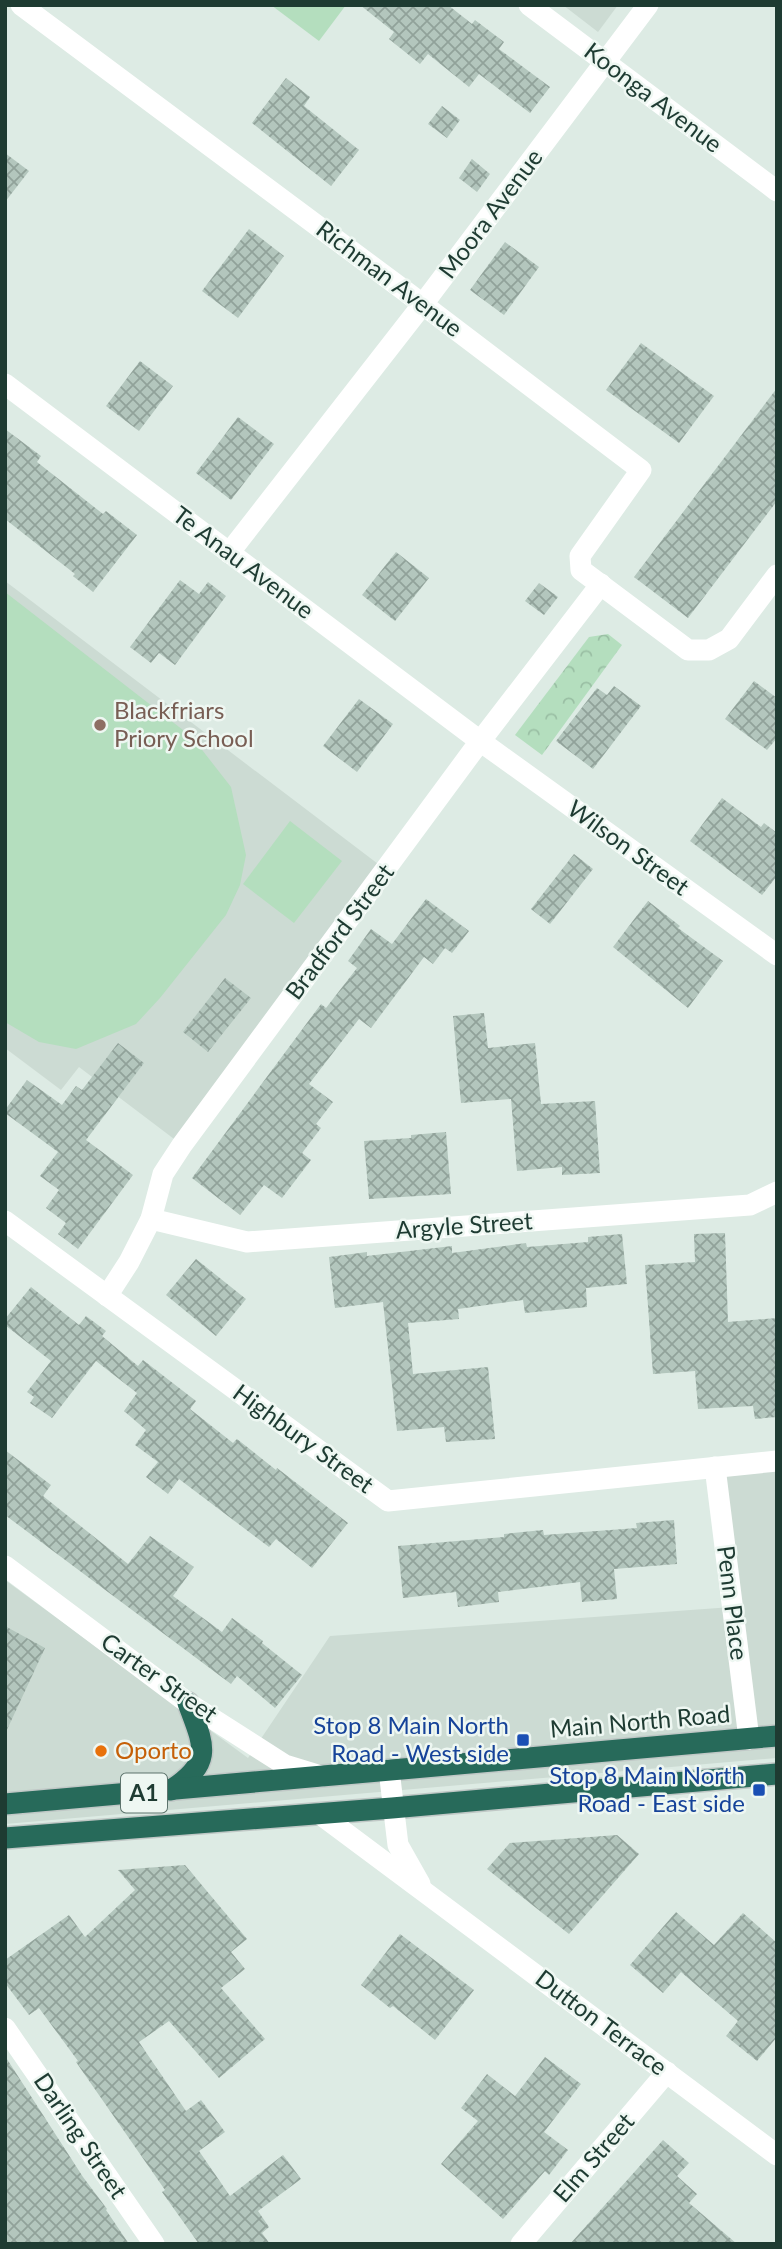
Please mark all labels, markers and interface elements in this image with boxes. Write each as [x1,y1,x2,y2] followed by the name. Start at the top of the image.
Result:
[579,36,728,158] street label: Koonga Avenue
[432,143,548,283] street label: Moora Avenue
[311,213,469,342] street label: Richman Avenue
[168,499,320,624] street label: Te Anau Avenue
[114,695,254,752] place label: Blackfriars Priory School
[92,717,108,733] marker: Blackfriars Priory School
[563,793,696,901] street label: Wilson Street
[279,857,399,1004] street label: Bradford Street
[394,1205,534,1244] street label: Argyle Street
[228,1377,380,1499] street label: Highbury Street
[712,1544,755,1662] street label: Penn Place
[96,1626,224,1728] street label: Carter Street
[549,1698,731,1743] street label: Main North Road
[313,1710,509,1767] place label: Stop 8 Main North Road - West side
[515,1732,531,1748] marker: Stop 8 Main North Road - West side
[115,1735,192,1764] place label: Oporto
[93,1743,109,1759] marker: Oporto
[549,1760,745,1817] place label: Stop 8 Main North Road - East side
[121,1774,167,1812] road number: A1
[751,1782,767,1798] marker: Stop 8 Main North Road - East side
[530,1963,673,2081] street label: Dutton Terrace
[29,2067,134,2204] street label: Darling Street
[546,2106,640,2207] street label: Elm Street

